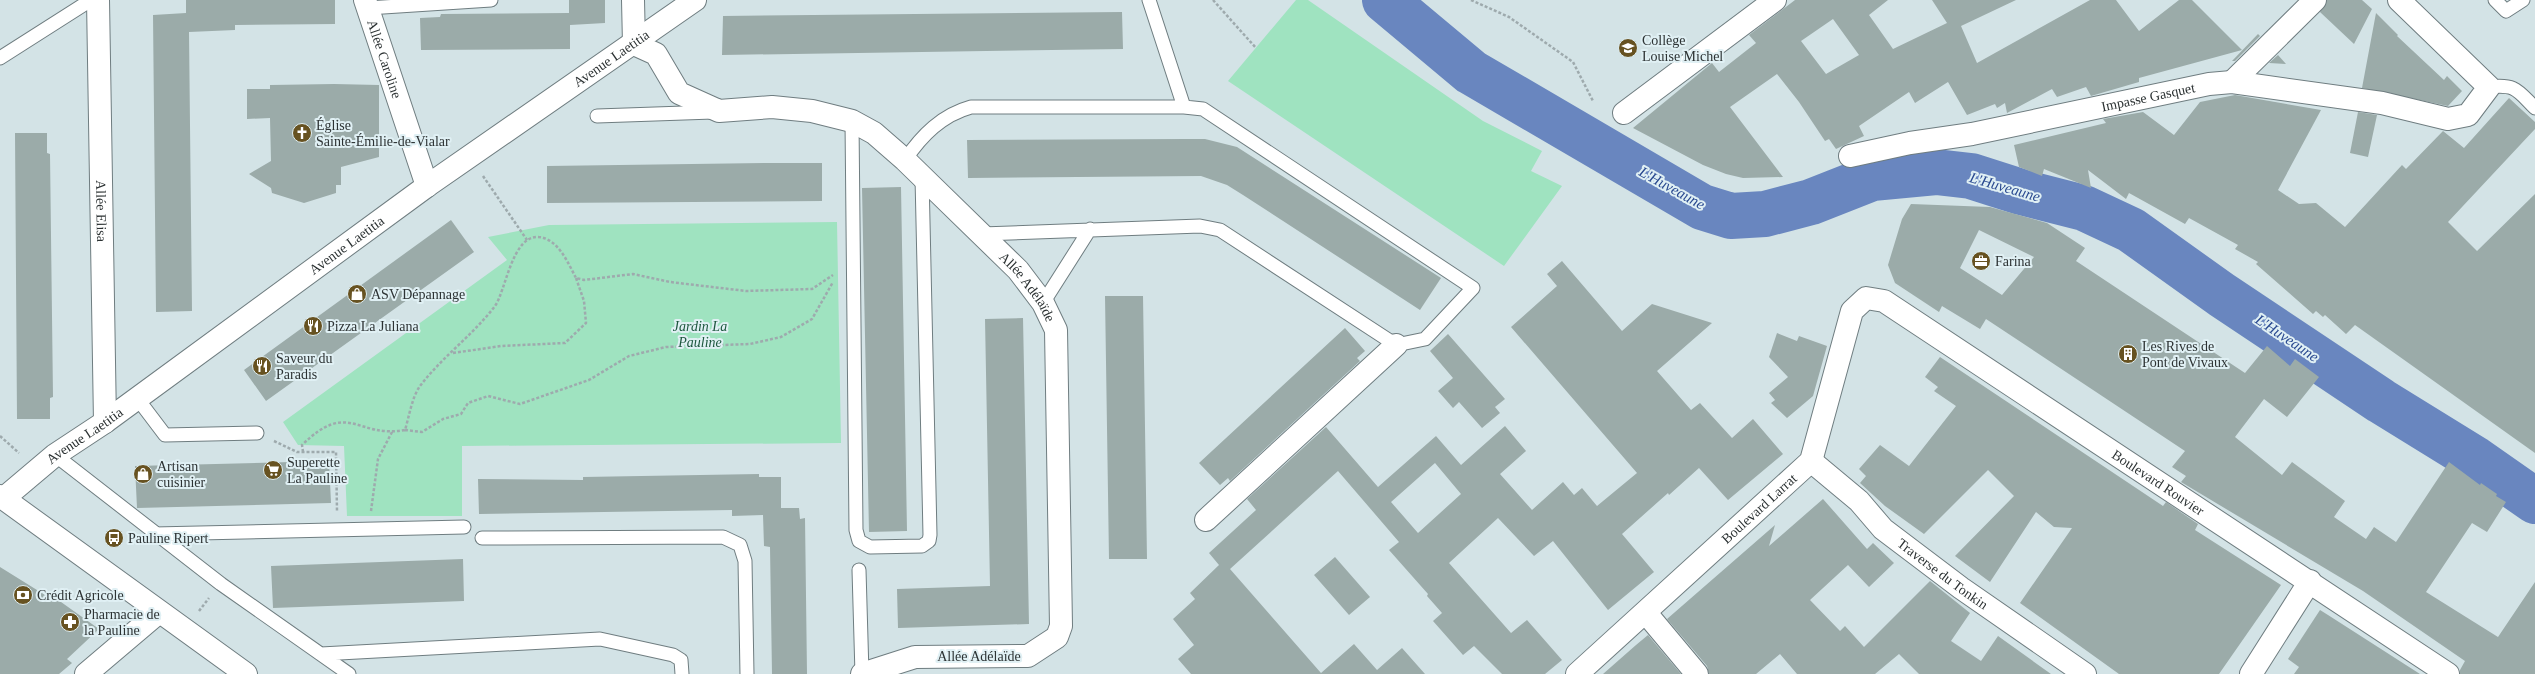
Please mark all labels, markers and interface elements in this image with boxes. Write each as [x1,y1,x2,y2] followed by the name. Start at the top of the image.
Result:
[365,18,405,100] street label: Allée Caroline
[570,26,653,90] street label: Avenue Laetitia
[1642,33,1723,64] place label: Collège Louise Michel
[1617,37,1639,59] school or university icon: Collège Louise Michel
[2100,80,2196,114] street label: Impasse Gasquet
[316,117,450,149] place label: Église Sainte-Émilie-de-Vialar
[291,122,313,144] church icon: Église Sainte-Émilie-de-Vialar
[1636,163,1708,213] water label: L'Huveaune
[1967,169,2042,205] water label: L'Huveaune
[93,180,110,243] street label: Allée Elisa
[306,212,387,277] street label: Avenue Laetitia
[997,249,1058,324] street label: Allée Adélaïde
[1970,250,1992,272] office icon: Farina
[1995,254,2032,269] place label: Farina
[346,283,368,305] shop icon: ASV Dépannage
[371,287,465,302] place label: ASV Dépannage
[2252,311,2322,365] water label: L'Huveaune
[302,315,324,337] restaurant icon: Pizza La Juliana
[327,319,420,334] place label: Pizza La Juliana
[673,319,727,350] park label: Jardin La Pauline
[2142,339,2228,370] place label: Les Rives de Pont de Vivaux
[2117,343,2139,365] building icon: Les Rives de Pont de Vivaux
[276,351,332,382] place label: Saveur du Paradis
[251,355,273,377] restaurant icon: Saveur du Paradis
[43,404,126,467] street label: Avenue Laetitia
[2109,447,2207,518] street label: Boulevard Rouvier
[287,455,347,486] place label: Superette La Pauline
[157,459,206,490] place label: Artisan cuisinier
[262,459,284,481] supermarket icon: Superette La Pauline
[132,463,154,485] shop icon: Artisan cuisinier
[1718,470,1800,546] street label: Boulevard Larrat
[103,527,125,549] bus stop icon: Pauline Ripert
[128,531,209,546] place label: Pauline Ripert
[1895,535,1991,612] street label: Traverse du Tonkin
[12,584,34,606] bank icon: Crédit Agricole
[37,588,124,603] place label: Crédit Agricole
[84,607,160,638] place label: Pharmacie de la Pauline
[59,611,81,633] pharmacy icon: Pharmacie de la Pauline
[937,649,1021,664] street label: Allée Adélaïde

